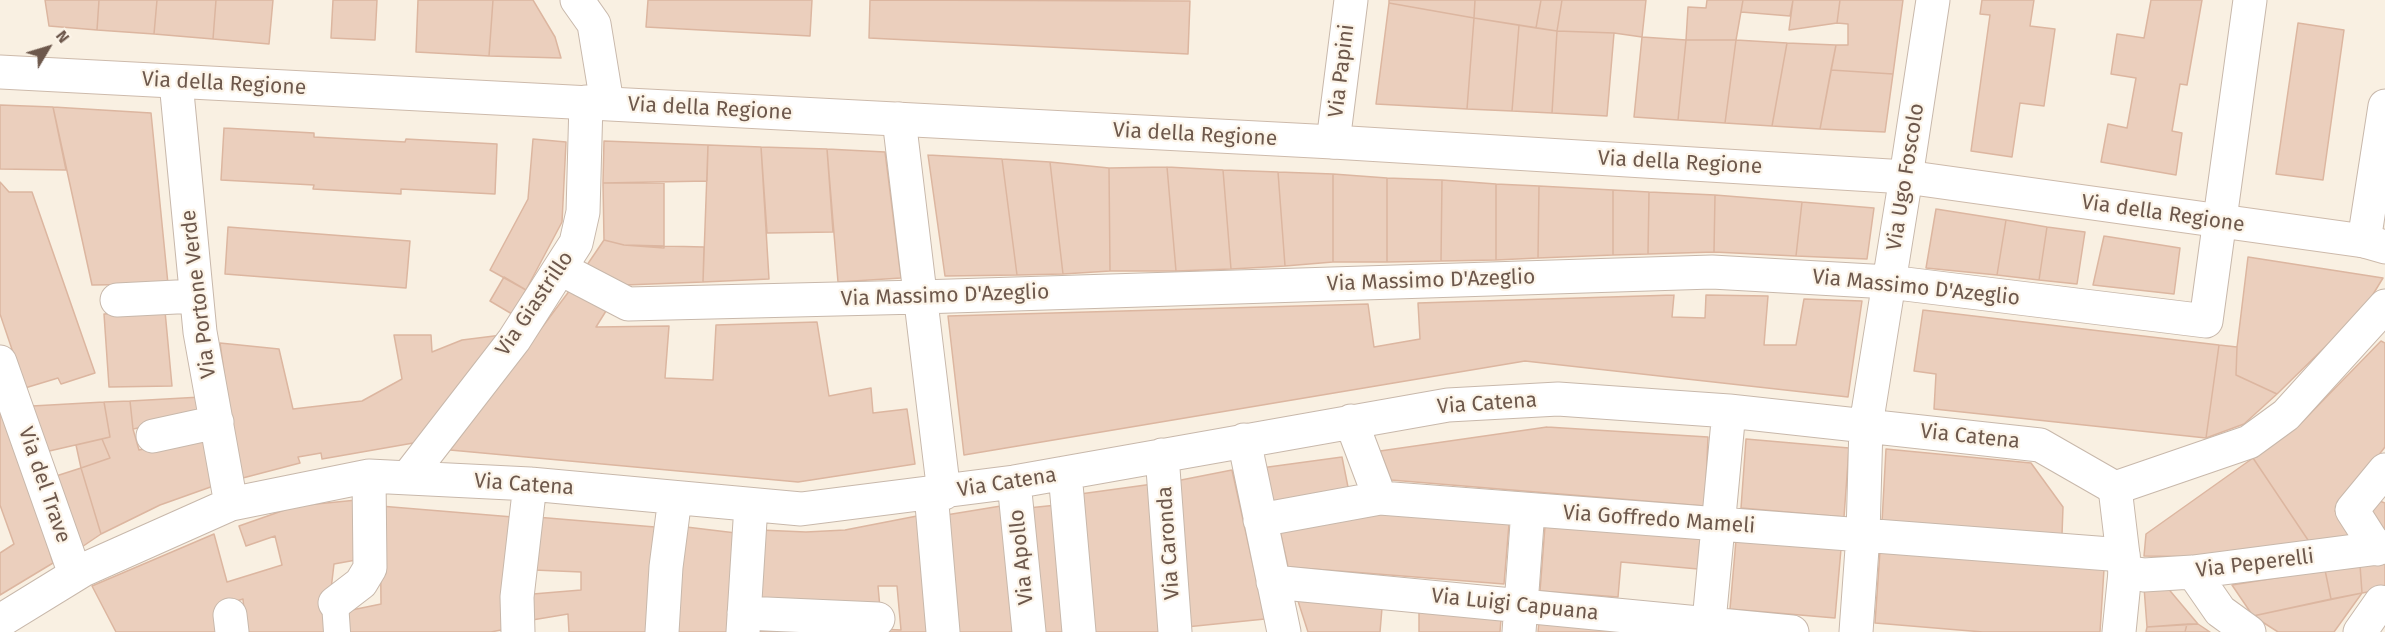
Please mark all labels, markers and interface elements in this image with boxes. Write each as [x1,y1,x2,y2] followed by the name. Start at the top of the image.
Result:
[18,18,78,78] north arrow
[1324,23,1360,119] street label: Via Papini
[52,27,73,47] text: N
[141,67,307,101] street label: Via della Regione
[627,92,793,126] street label: Via della Regione
[1882,102,1930,252] street label: Via Ugo Foscolo
[1112,118,1278,152] street label: Via della Regione
[1597,146,1763,180] street label: Via della Regione
[2080,190,2246,238] street label: Via della Regione
[176,208,222,380] street label: Via Portone Verde
[491,247,579,361] street label: Via Giastrillo
[1326,265,1536,297] street label: Via Massimo D'Azeglio
[1811,265,2021,311] street label: Via Massimo D'Azeglio
[840,280,1050,312] street label: Via Massimo D'Azeglio
[1436,388,1538,420] street label: Via Catena
[1919,419,2021,455] street label: Via Catena
[12,424,76,546] street label: Via del Trave
[956,463,1058,503] street label: Via Catena
[473,469,575,501] street label: Via Catena
[1152,485,1186,601] street label: Via Caronda
[1562,501,1756,539] street label: Via Goffredo Mameli
[1004,508,1040,606] street label: Via Apollo
[2195,544,2315,584] street label: Via Peperelli
[1430,584,1600,626] street label: Via Luigi Capuana

